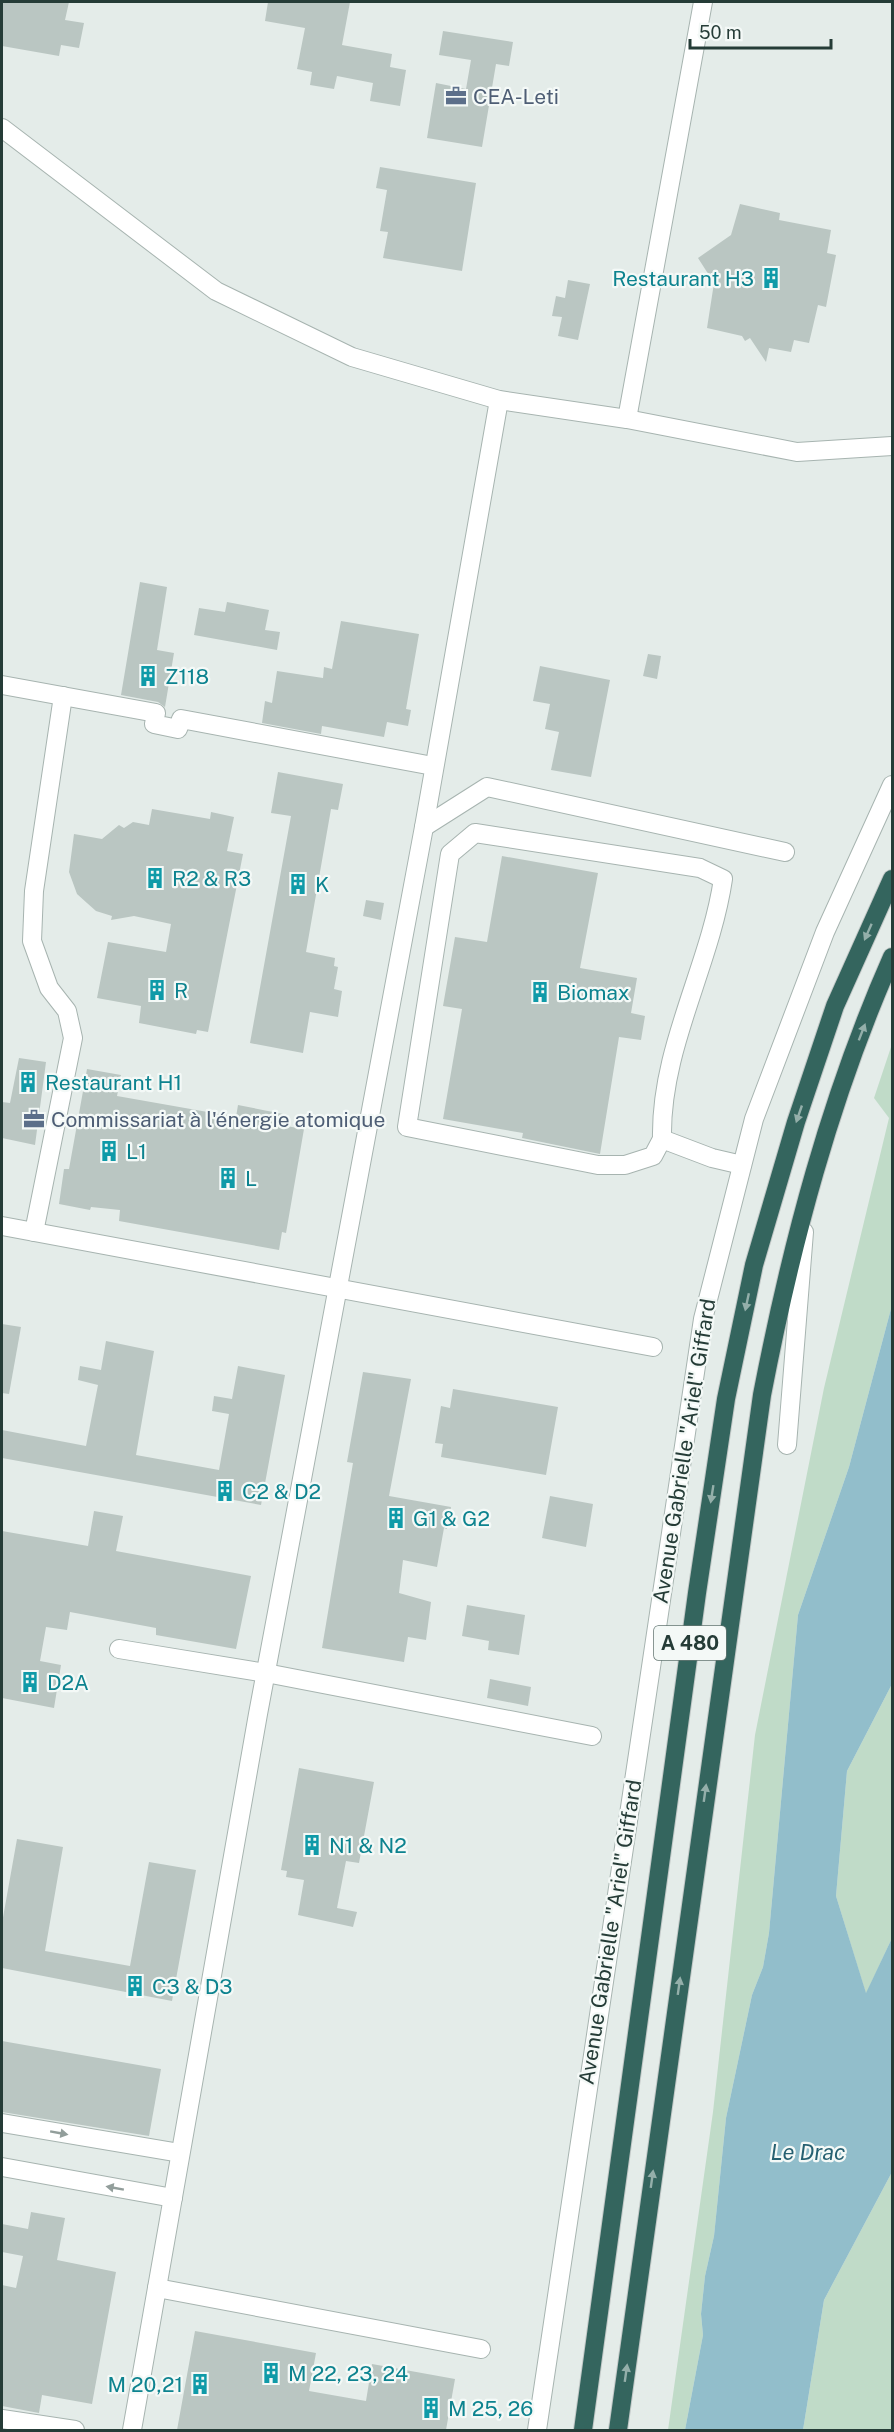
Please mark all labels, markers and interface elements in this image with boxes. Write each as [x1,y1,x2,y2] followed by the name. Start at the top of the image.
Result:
[690,12,831,50] scale bar
[699,22,742,43] text: 50 m
[444,84,468,108] office icon: CEA-Leti
[473,84,559,109] place label: CEA-Leti
[612,266,754,291] place label: Restaurant H3
[759,266,783,290] building icon: Restaurant H3
[136,664,160,688] building icon: Z118
[165,664,209,689] place label: Z118
[143,866,167,890] building icon: R2 & R3
[172,866,251,891] place label: R2 & R3
[286,872,310,896] building icon: K
[315,872,329,897] place label: K
[863,923,873,941] one-way arrow
[145,978,169,1002] building icon: R
[174,978,188,1003] place label: R
[528,980,552,1004] building icon: Biomax
[557,980,630,1005] place label: Biomax
[858,1023,867,1041] one-way arrow
[16,1070,40,1094] building icon: Restaurant H1
[45,1070,182,1095] place label: Restaurant H1
[793,1105,803,1123] one-way arrow
[22,1107,46,1131] office icon: Commissariat à l'énergie atomique
[51,1107,385,1132] place label: Commissariat à l'énergie atomique
[97,1139,121,1163] building icon: L1
[126,1139,147,1164] place label: L1
[216,1166,240,1190] building icon: L
[245,1166,257,1191] place label: L
[742,1293,751,1312] one-way arrow
[648,1297,720,1605] street label: Avenue Gabrielle "Ariel" Giffard
[213,1479,237,1503] building icon: C2 & D2
[242,1479,321,1504] place label: C2 & D2
[707,1484,716,1503] one-way arrow
[384,1506,408,1530] building icon: G1 & G2
[413,1506,490,1531] place label: G1 & G2
[654,1626,726,1660] road number: A 480
[18,1670,42,1694] building icon: D2A
[47,1670,89,1695] place label: D2A
[574,1778,646,2086] street label: Avenue Gabrielle "Ariel" Giffard
[701,1783,710,1802] one-way arrow
[300,1833,324,1857] building icon: N1 & N2
[329,1833,407,1858] place label: N1 & N2
[123,1974,147,1998] building icon: C3 & D3
[152,1974,233,1999] place label: C3 & D3
[674,1977,683,1996] one-way arrow
[50,2128,69,2137] one-way arrow
[771,2139,845,2165] water label: Le Drac
[648,2170,657,2189] one-way arrow
[106,2183,125,2192] one-way arrow
[259,2361,283,2385] building icon: M 22, 23, 24
[288,2361,408,2386] place label: M 22, 23, 24
[621,2363,631,2382] one-way arrow
[107,2372,183,2397] place label: M 20,21
[188,2372,212,2396] building icon: M 20,21
[419,2396,443,2420] building icon: M 25, 26
[448,2396,533,2421] place label: M 25, 26

